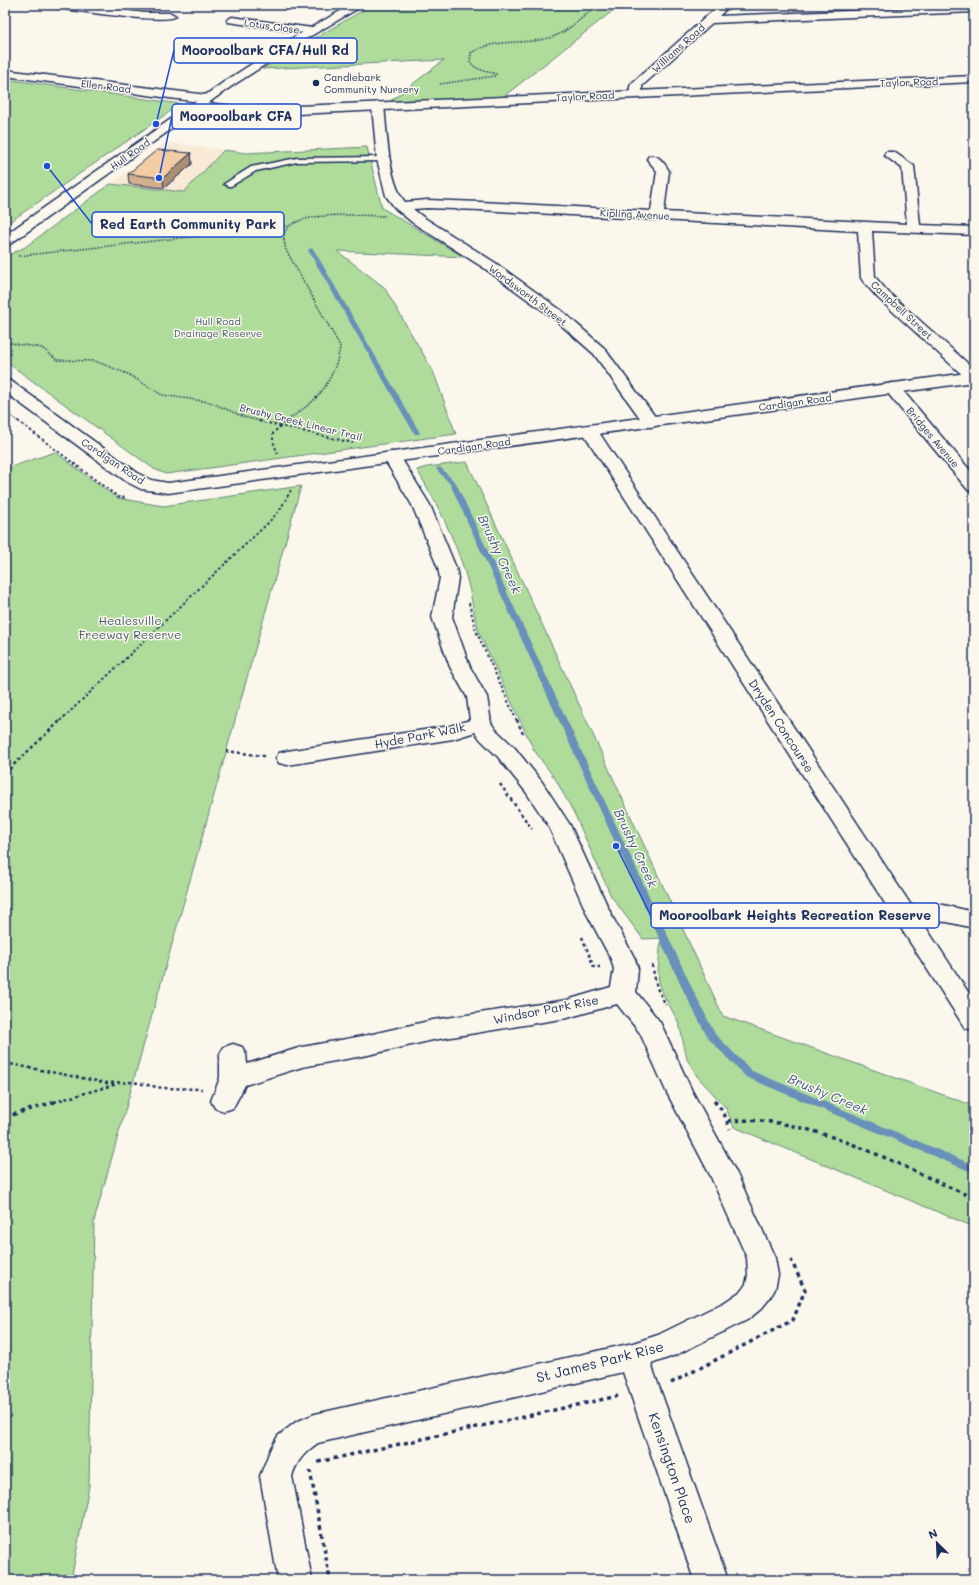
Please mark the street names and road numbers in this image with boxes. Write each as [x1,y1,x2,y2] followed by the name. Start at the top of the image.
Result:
[243,15,301,37] street label: Lotus Close
[648,20,708,76] street label: Williams Road
[879,74,939,90] street label: Taylor Road
[80,76,132,96] street label: Ellen Road
[555,87,615,105] street label: Taylor Road
[107,135,153,173] street label: Hull Road
[600,205,670,223] street label: Kipling Avenue
[486,261,570,329] street label: Wordsworth Street
[868,278,936,342] street label: Campbell Street
[758,390,832,414] street label: Cardigan Road
[238,400,364,444] street label: Brushy Creek Linear Trail
[903,404,963,470] street label: Bridges Avenue
[437,434,511,458] street label: Cardigan Road
[79,435,147,487] street label: Cardigan Road
[746,676,818,775] street label: Dryden Concourse
[373,718,467,752] street label: Hyde Park Walk
[492,991,600,1027] street label: Windsor Park Rise
[534,1336,666,1387] street label: St James Park Rise
[645,1410,700,1526] street label: Kensington Place

